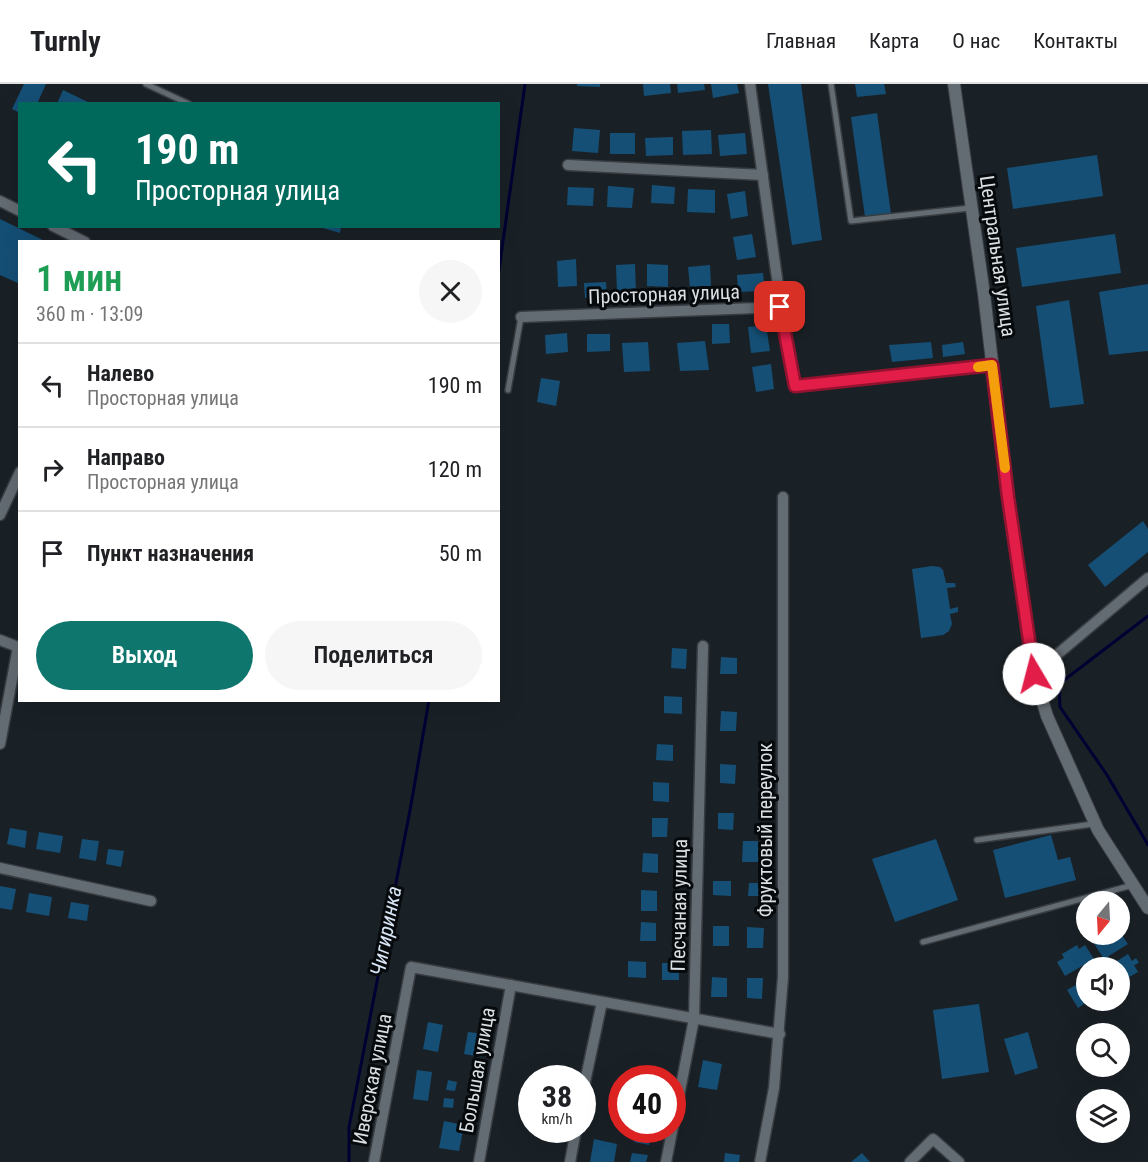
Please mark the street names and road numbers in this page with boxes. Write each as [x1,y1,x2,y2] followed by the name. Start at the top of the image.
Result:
[975,174,1021,338] street label: Центральная улица
[588,279,740,309] street label: Просторная улица
[753,742,777,917] street label: Фруктовый переулок
[666,839,692,971] street label: Песчаная улица
[454,1005,500,1135] street label: Большая улица
[348,1012,396,1146] street label: Иверская улица

